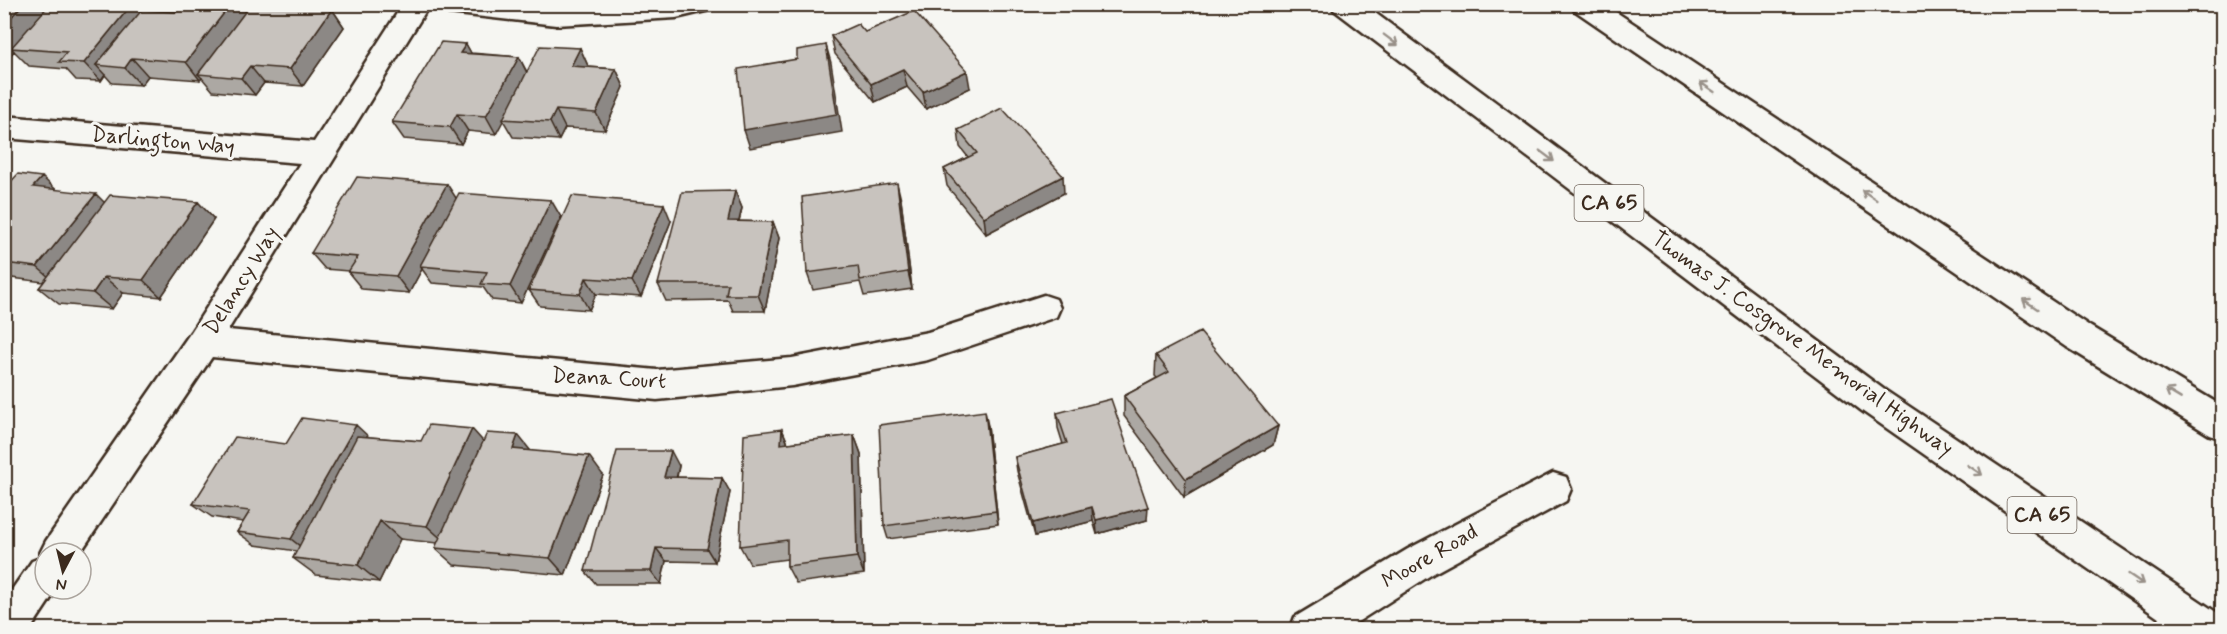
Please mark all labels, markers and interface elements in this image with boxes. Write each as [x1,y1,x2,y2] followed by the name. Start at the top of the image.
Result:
[1382,33,1398,46] one-way arrow
[1698,80,1715,93] one-way arrow
[90,121,236,164] street label: Darlington Way
[1538,150,1554,163] one-way arrow
[1574,185,1644,221] road number: CA 65
[1861,189,1877,201] one-way arrow
[198,221,286,341] street label: Delancy Way
[1644,225,1959,465] street label: Thomas J. Cosgrove Memorial Highway
[2023,298,2039,310] one-way arrow
[551,362,667,396] street label: Deana Court
[2164,387,2181,400] one-way arrow
[1966,464,1983,476] one-way arrow
[2008,497,2076,533] road number: CA 65
[1377,518,1483,596] street label: Moore Road
[33,541,93,601] north arrow
[55,573,68,595] text: N
[2127,573,2144,585] one-way arrow

